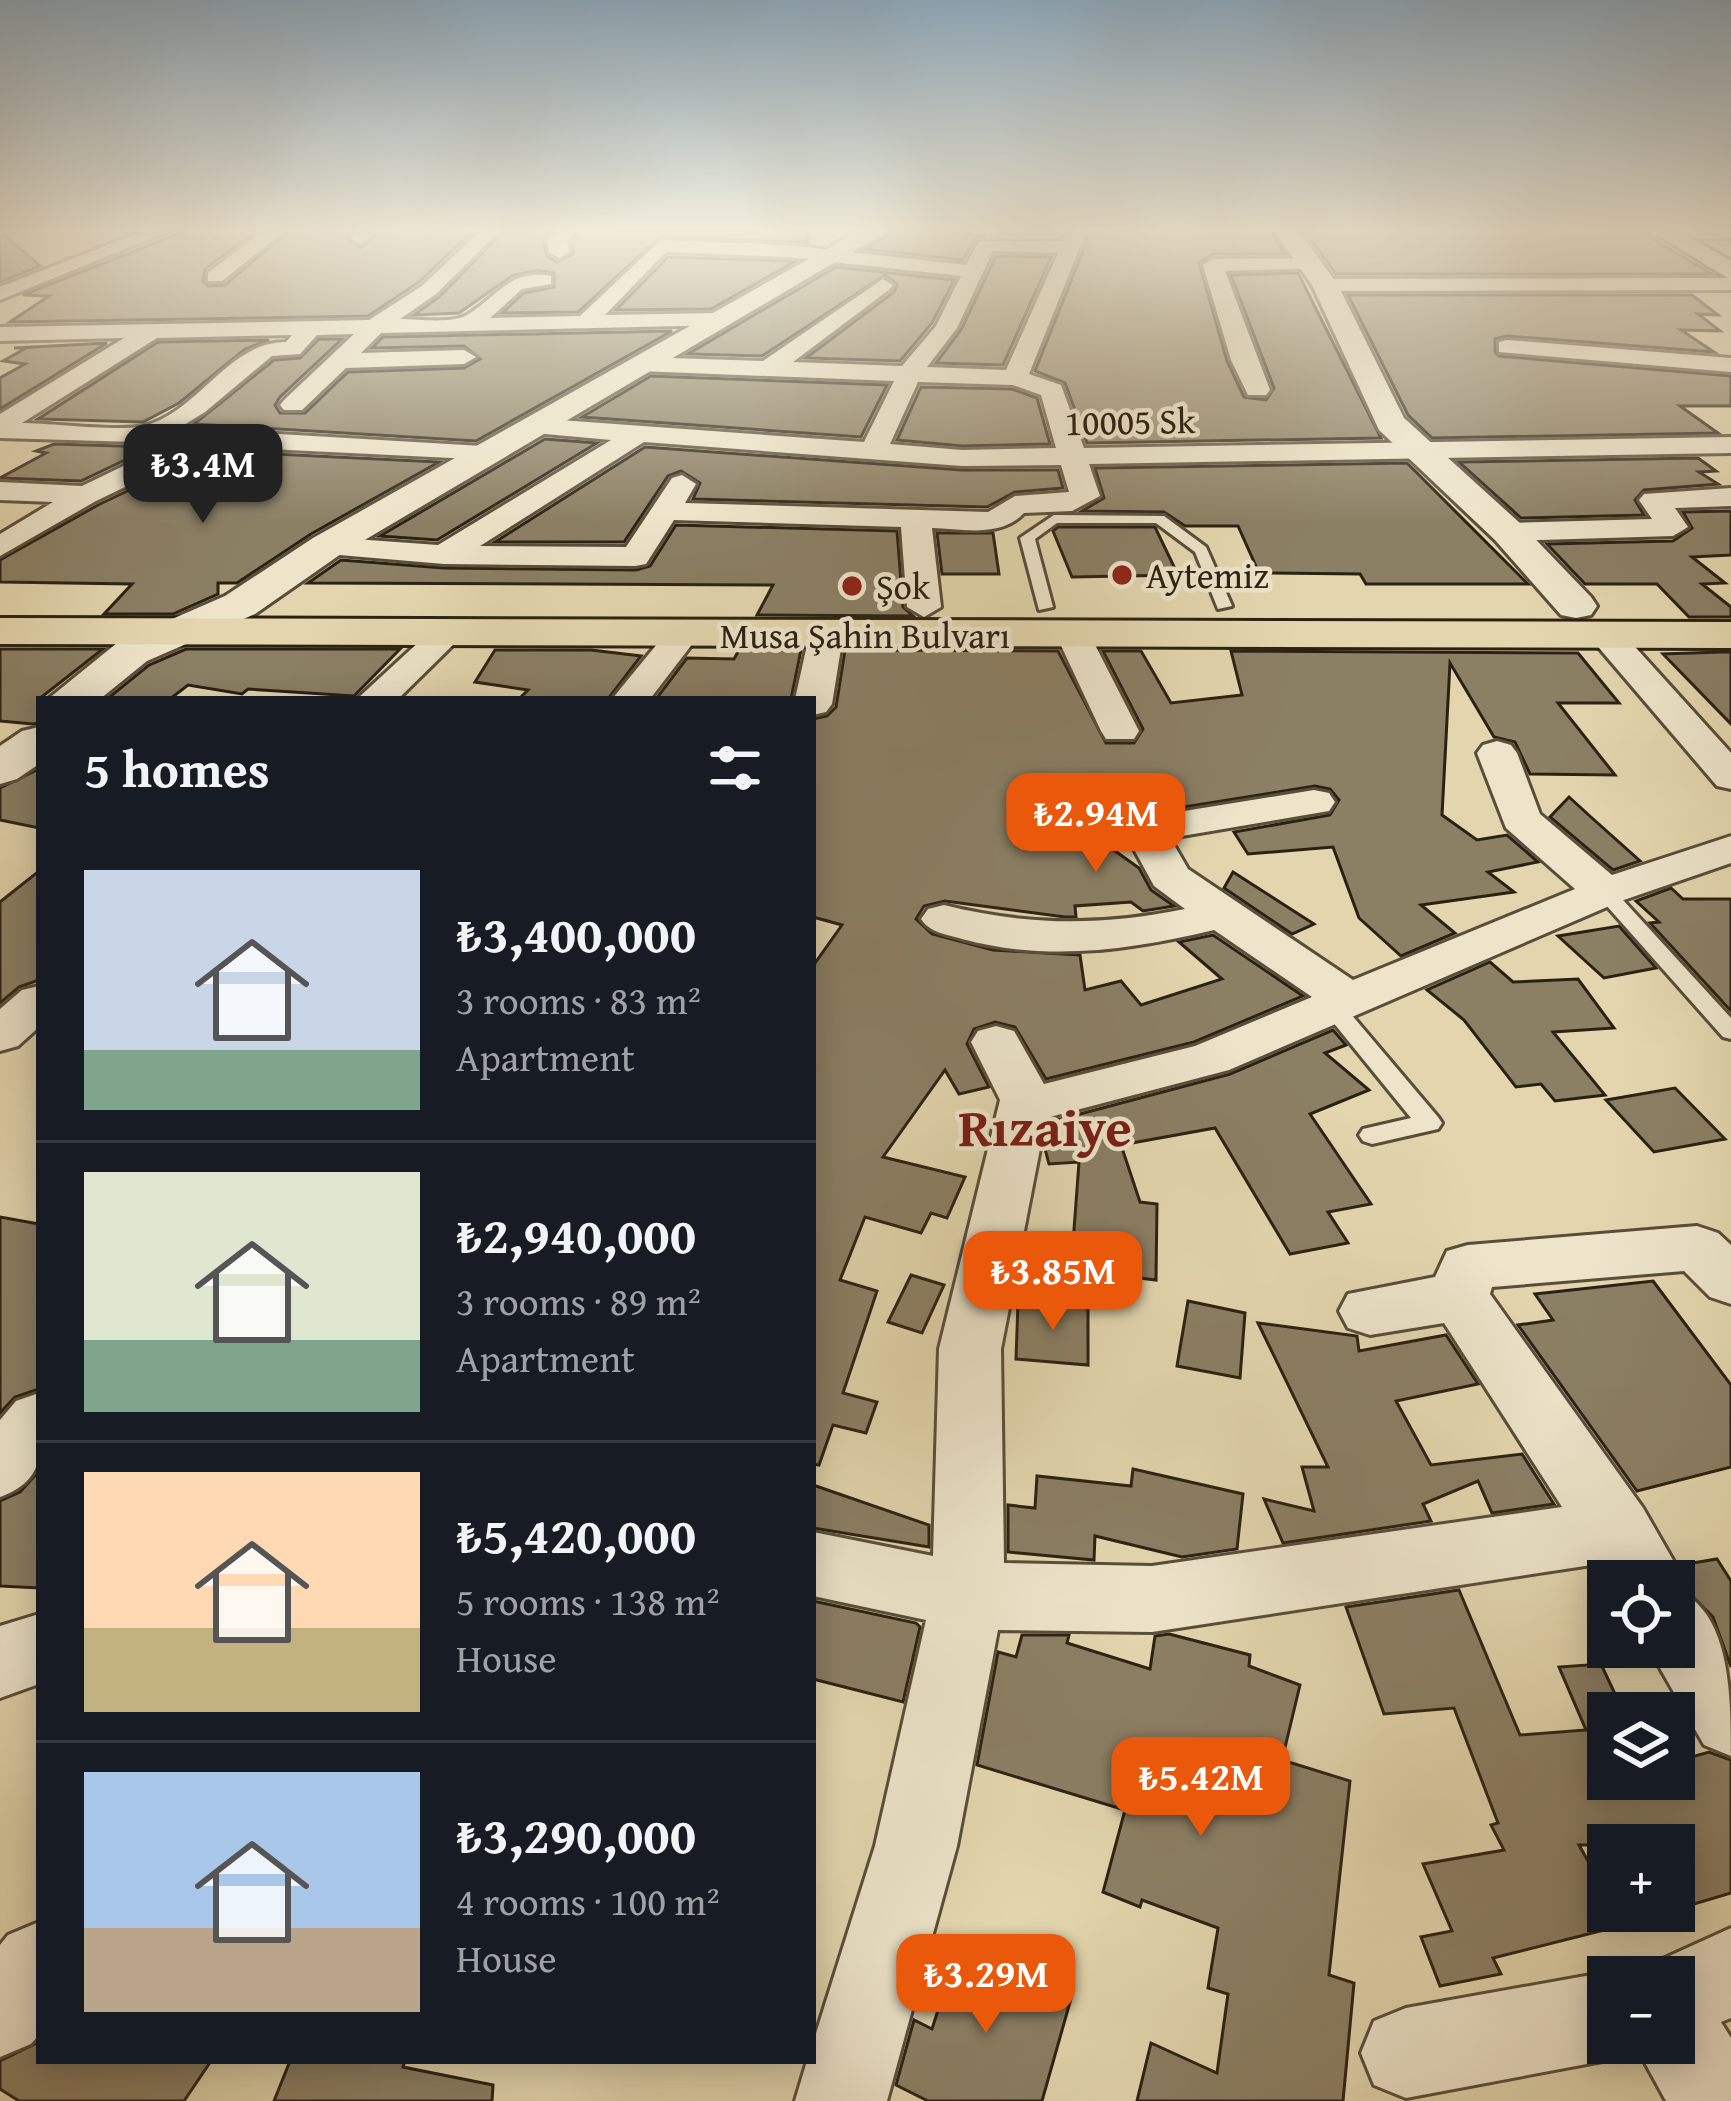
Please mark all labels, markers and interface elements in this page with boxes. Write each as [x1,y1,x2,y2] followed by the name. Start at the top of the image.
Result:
[1064,393,1196,448] street label: 10005 Sk
[119,424,287,526] pin: ₺3.4M
[150,434,256,491] text: ₺3.4M
[1146,548,1269,601] place label: Aytemiz
[876,559,931,612] place label: Şok
[1109,562,1135,588] marker: Aytemiz
[839,573,865,599] marker: Şok
[720,608,1010,661] street label: Musa Şahin Bulvarı
[84,731,270,806] text: 5 homes
[702,735,768,801] icon: filters
[998,773,1194,875] pin: ₺2.94M
[1033,783,1159,840] text: ₺2.94M
[456,896,696,971] text: ₺3,400,000
[180,918,324,1062] icon: home
[456,971,701,1028] text: 3 rooms · 83 m²
[456,1028,635,1085] text: Apartment
[958,1087,1132,1166] district label: Rızaiye
[456,1197,696,1272] text: ₺2,940,000
[180,1220,324,1364] icon: home
[955,1231,1151,1333] pin: ₺3.85M
[990,1241,1116,1298] text: ₺3.85M
[456,1272,701,1329] text: 3 rooms · 89 m²
[456,1329,635,1386] text: Apartment
[456,1497,696,1572] text: ₺5,420,000
[180,1520,324,1664] icon: home
[1587,1560,1695,2064] map controls
[1587,1560,1695,1668] button: locate
[456,1572,720,1629] text: 5 rooms · 138 m²
[456,1629,557,1686] text: House
[1587,1692,1695,1800] button: layers
[1103,1737,1299,1839] pin: ₺5.42M
[1138,1747,1264,1804] text: ₺5.42M
[456,1797,696,1872] text: ₺3,290,000
[180,1820,324,1964] icon: home
[1587,1824,1695,1932] button: +
[456,1872,720,1929] text: 4 rooms · 100 m²
[456,1929,557,1986] text: House
[888,1934,1084,2036] pin: ₺3.29M
[923,1944,1049,2001] text: ₺3.29M
[1587,1956,1695,2064] button: −

